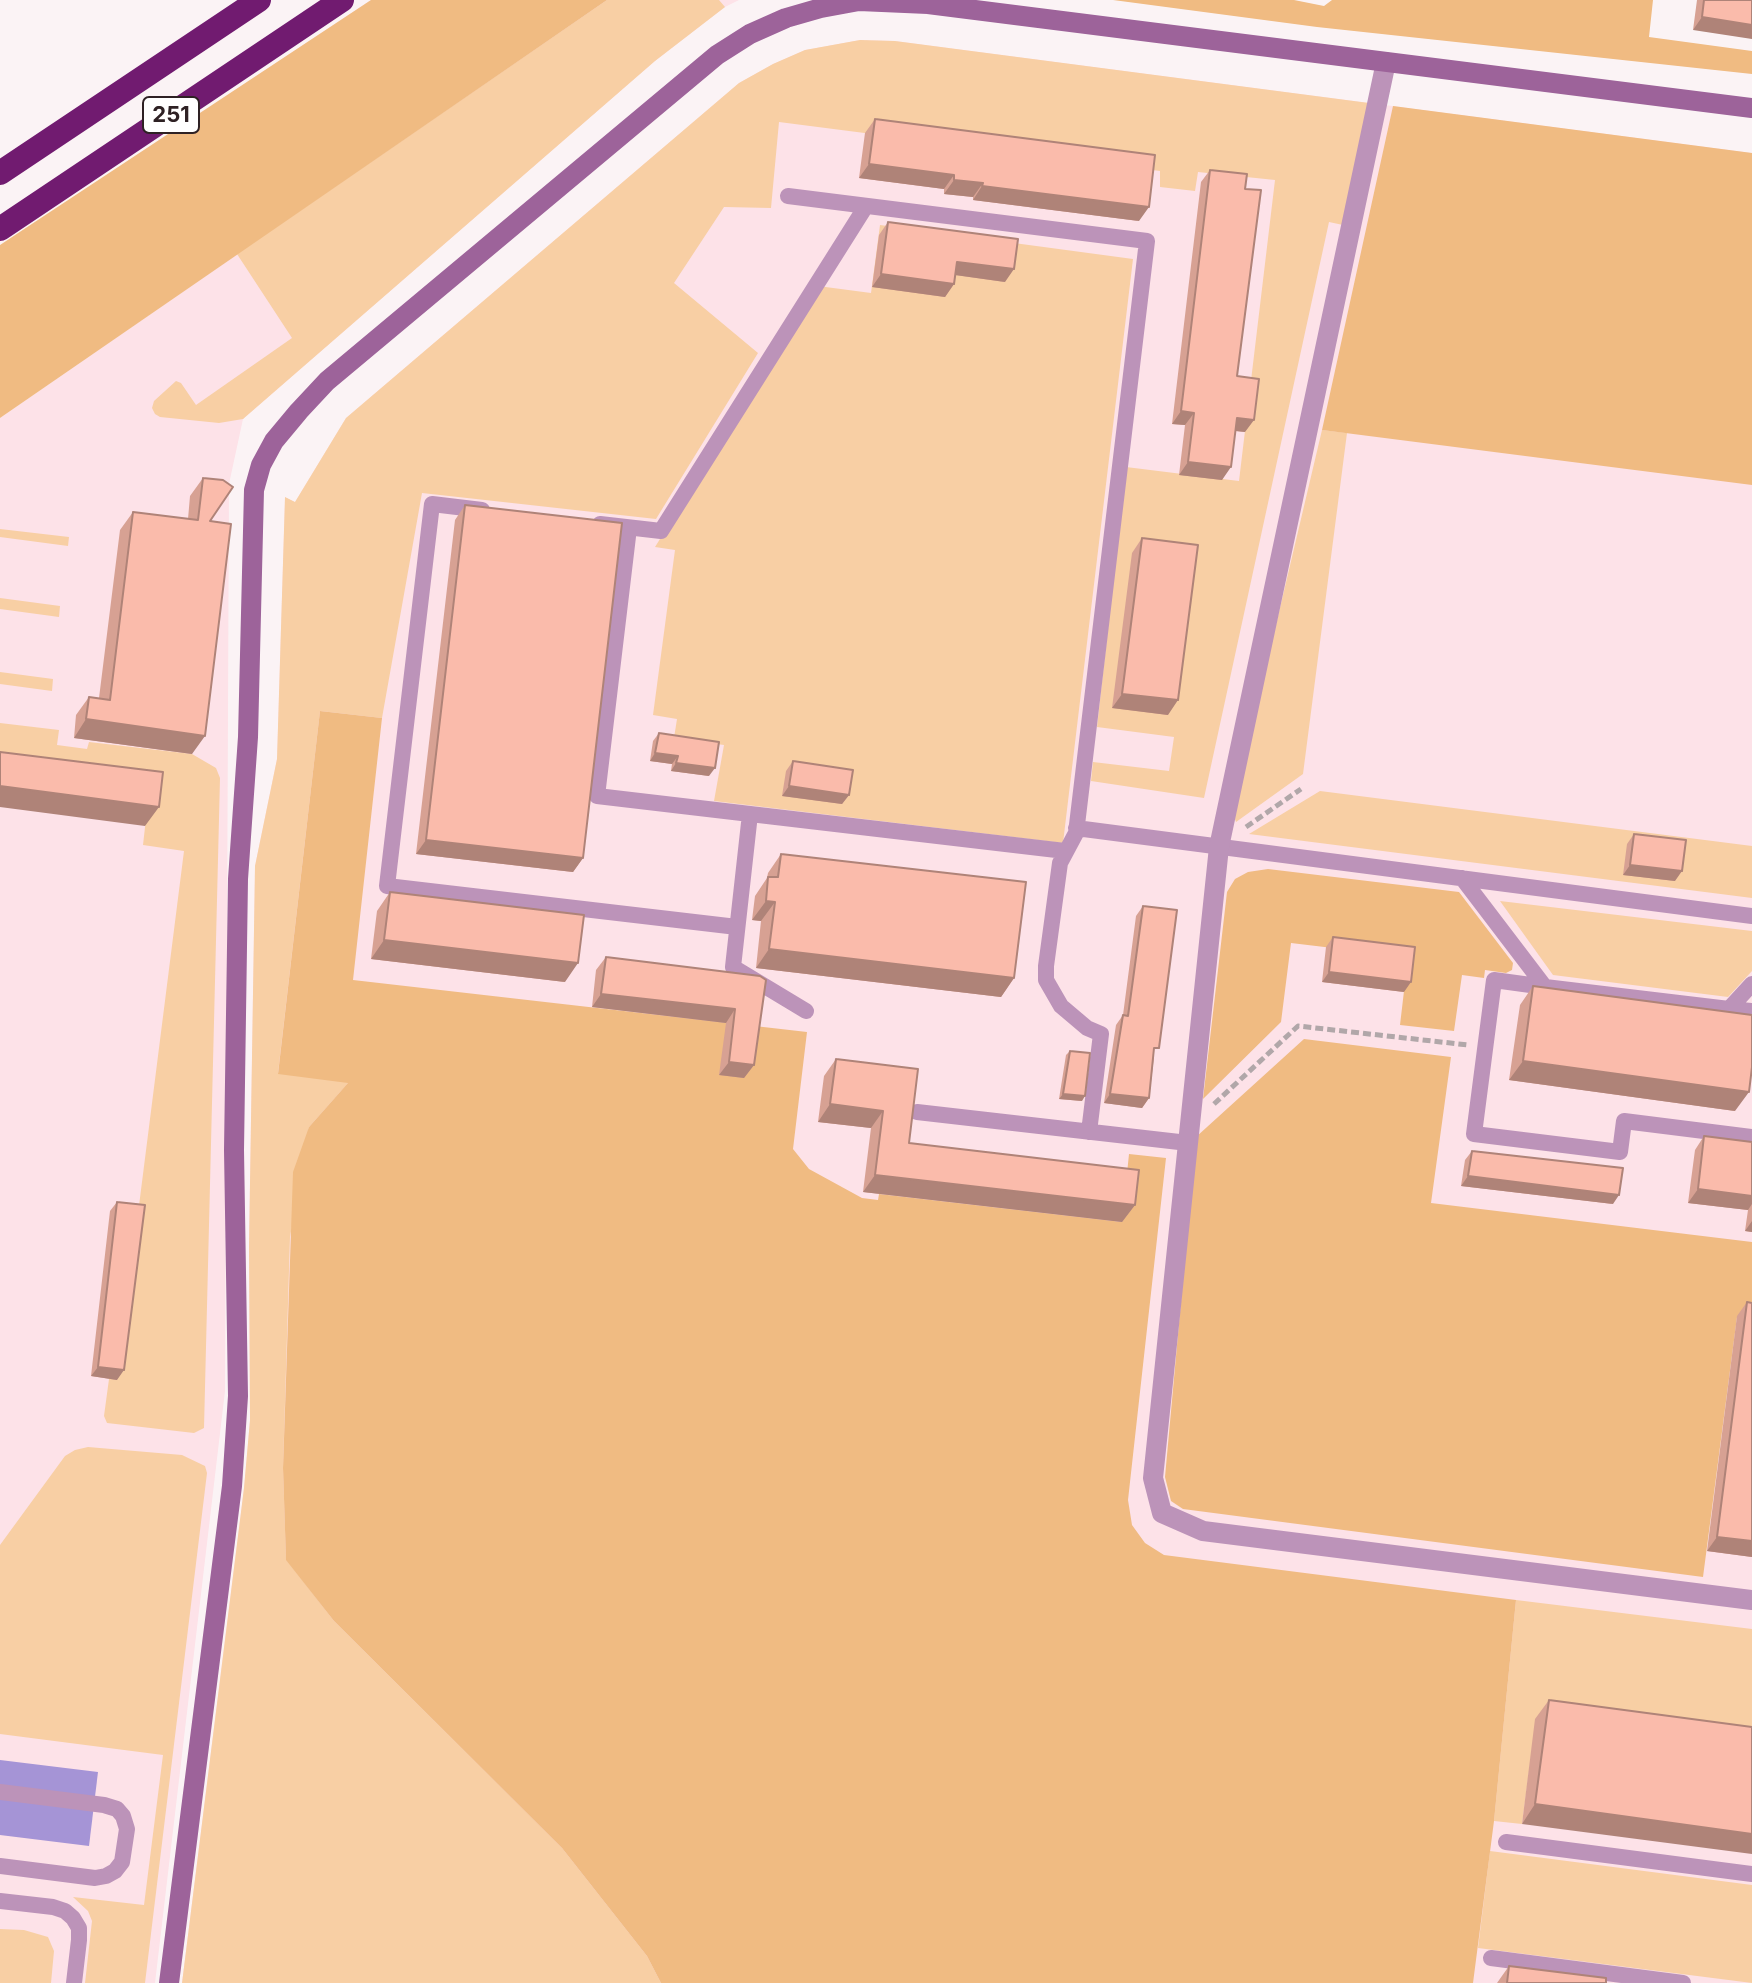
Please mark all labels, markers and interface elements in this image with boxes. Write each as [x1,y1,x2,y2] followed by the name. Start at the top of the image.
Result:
[143,97,199,133] road number: 251

